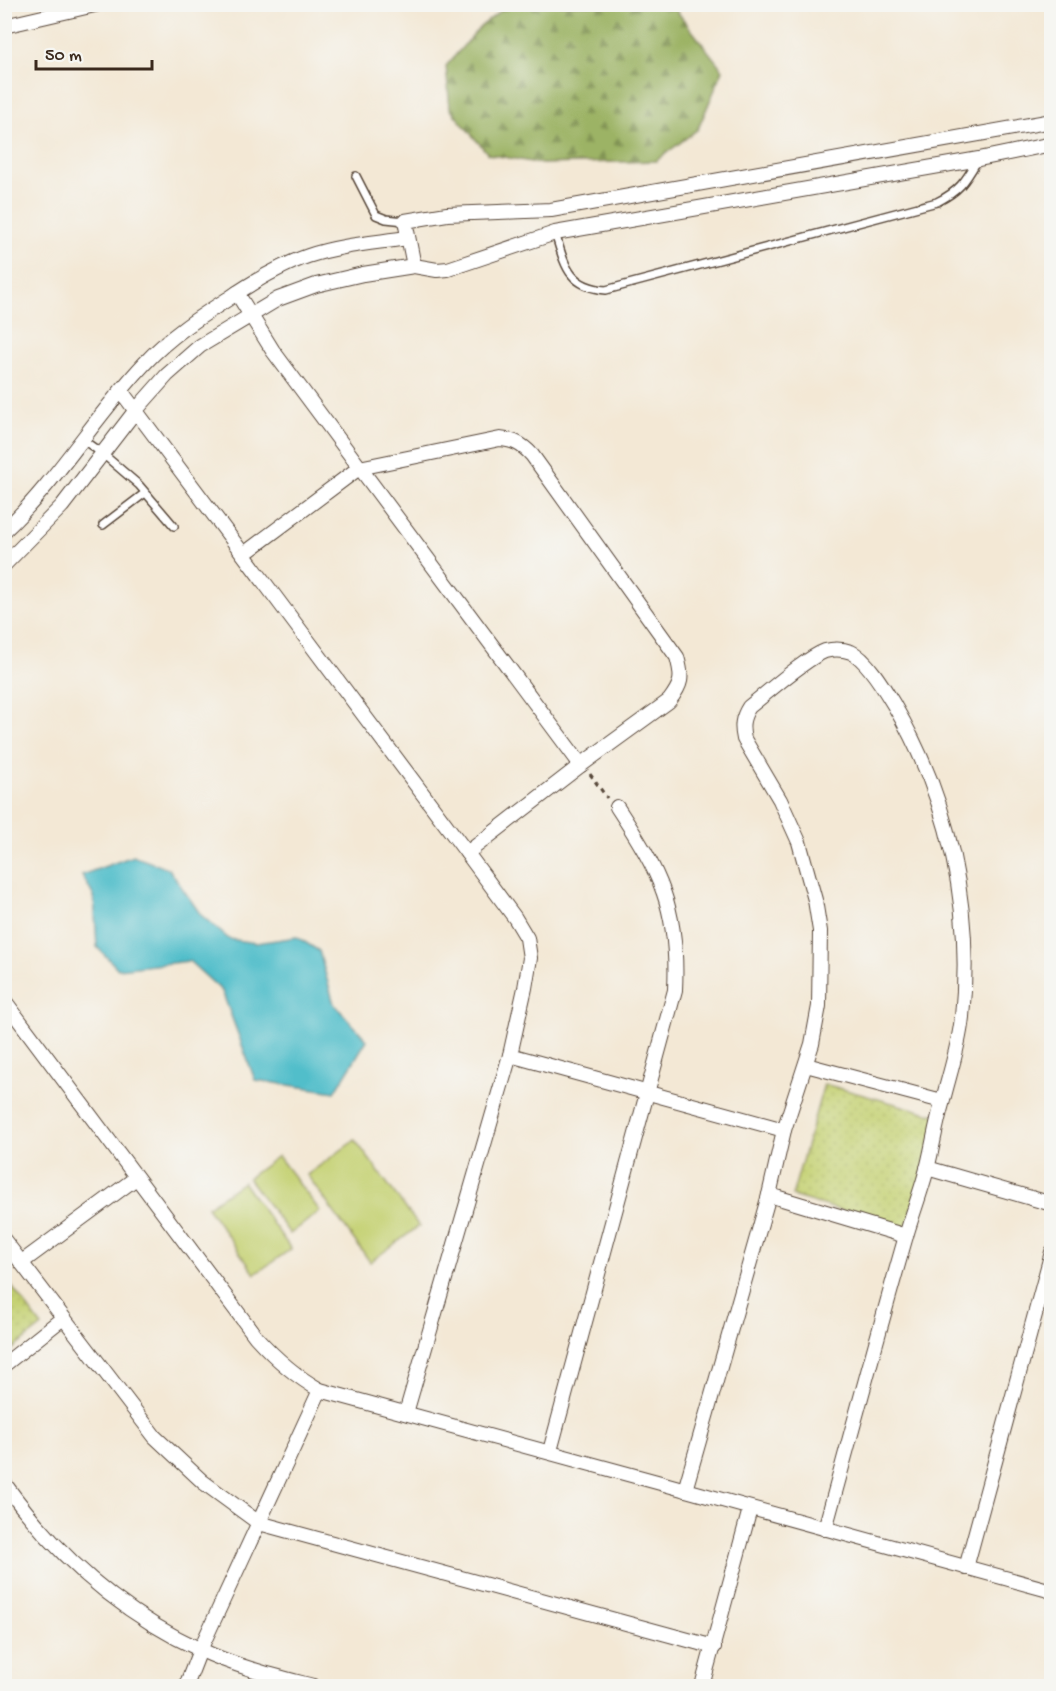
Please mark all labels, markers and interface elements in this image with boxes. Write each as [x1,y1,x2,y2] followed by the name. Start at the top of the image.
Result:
[36,33,152,71] scale bar
[45,46,82,67] text: 50 m

